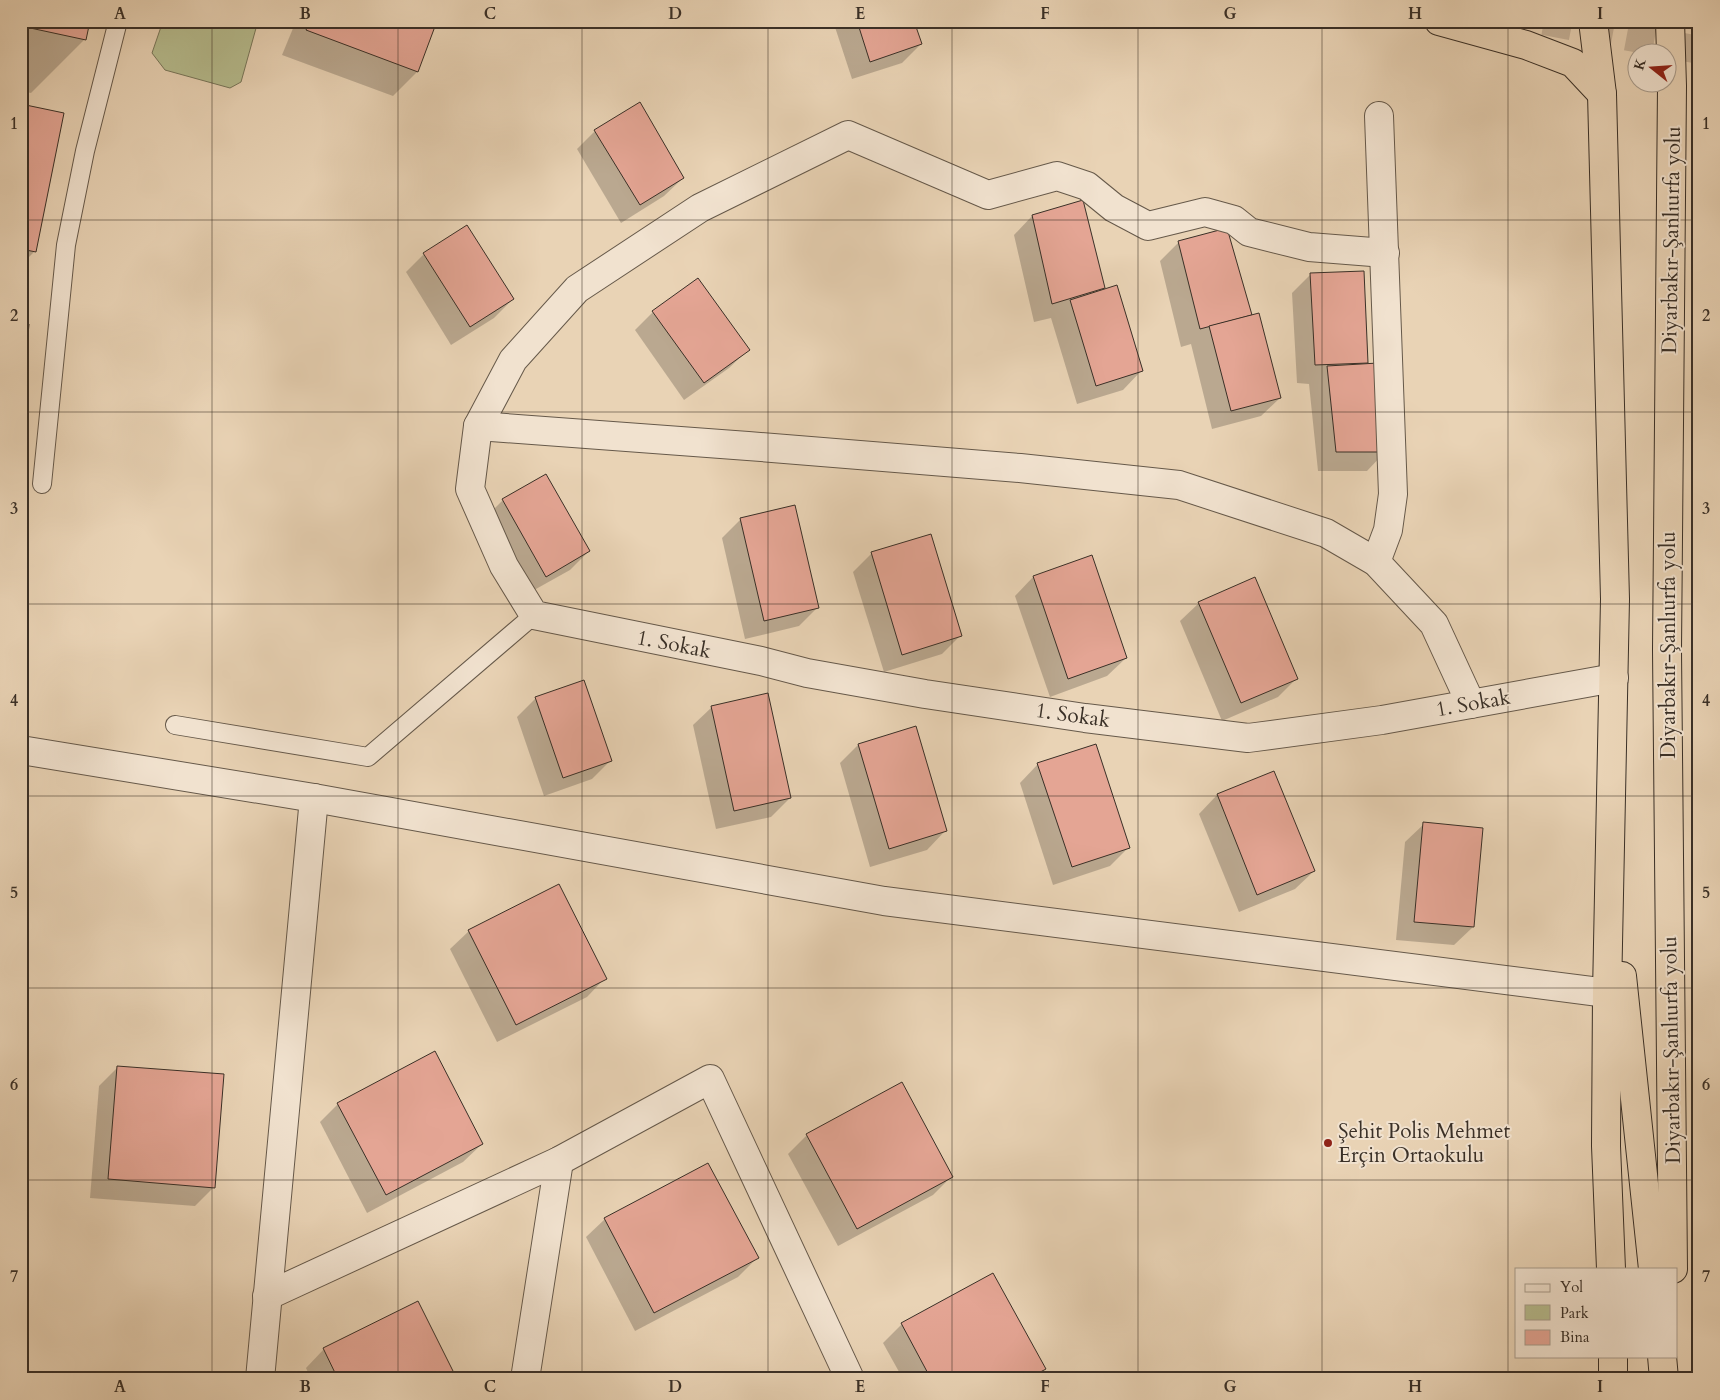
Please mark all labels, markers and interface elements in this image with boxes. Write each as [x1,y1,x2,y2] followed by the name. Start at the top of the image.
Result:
[114,3,126,25] text: A
[299,3,311,25] text: B
[484,3,496,25] text: C
[668,3,682,25] text: D
[855,3,865,25] text: E
[1040,3,1050,25] text: F
[1223,3,1237,25] text: G
[1408,3,1422,25] text: H
[1597,3,1603,25] text: I
[1628,42,1678,92] north arrow
[1629,56,1651,73] text: K
[10,113,18,135] text: 1
[1702,113,1710,135] text: 1
[1655,126,1688,354] street label: Diyarbakır-Şanlıurfa yolu
[10,305,18,327] text: 2
[1702,305,1710,327] text: 2
[10,498,18,520] text: 3
[1702,498,1710,520] text: 3
[1654,531,1683,759] street label: Diyarbakır-Şanlıurfa yolu
[634,623,714,666] street label: 1. Sokak
[1434,683,1513,724] street label: 1. Sokak
[10,690,18,712] text: 4
[1702,690,1710,712] text: 4
[1034,696,1113,735] street label: 1. Sokak
[10,882,18,904] text: 5
[1702,882,1710,904] text: 5
[1655,936,1688,1164] street label: Diyarbakır-Şanlıurfa yolu
[10,1074,18,1096] text: 6
[1702,1074,1710,1096] text: 6
[1338,1117,1511,1170] place label: Şehit Polis Mehmet Erçin Ortaokulu
[1322,1137,1334,1149] marker: Şehit Polis Mehmet Erçin Ortaokulu
[10,1266,18,1288] text: 7
[1702,1266,1710,1288] text: 7
[1515,1268,1678,1358] legend
[1560,1277,1583,1297] text: Yol
[1560,1303,1589,1323] text: Park
[1560,1327,1590,1347] text: Bina
[114,1376,126,1398] text: A
[299,1376,311,1398] text: B
[484,1376,496,1398] text: C
[668,1376,682,1398] text: D
[855,1376,865,1398] text: E
[1040,1376,1050,1398] text: F
[1223,1376,1237,1398] text: G
[1408,1376,1422,1398] text: H
[1597,1376,1603,1398] text: I

